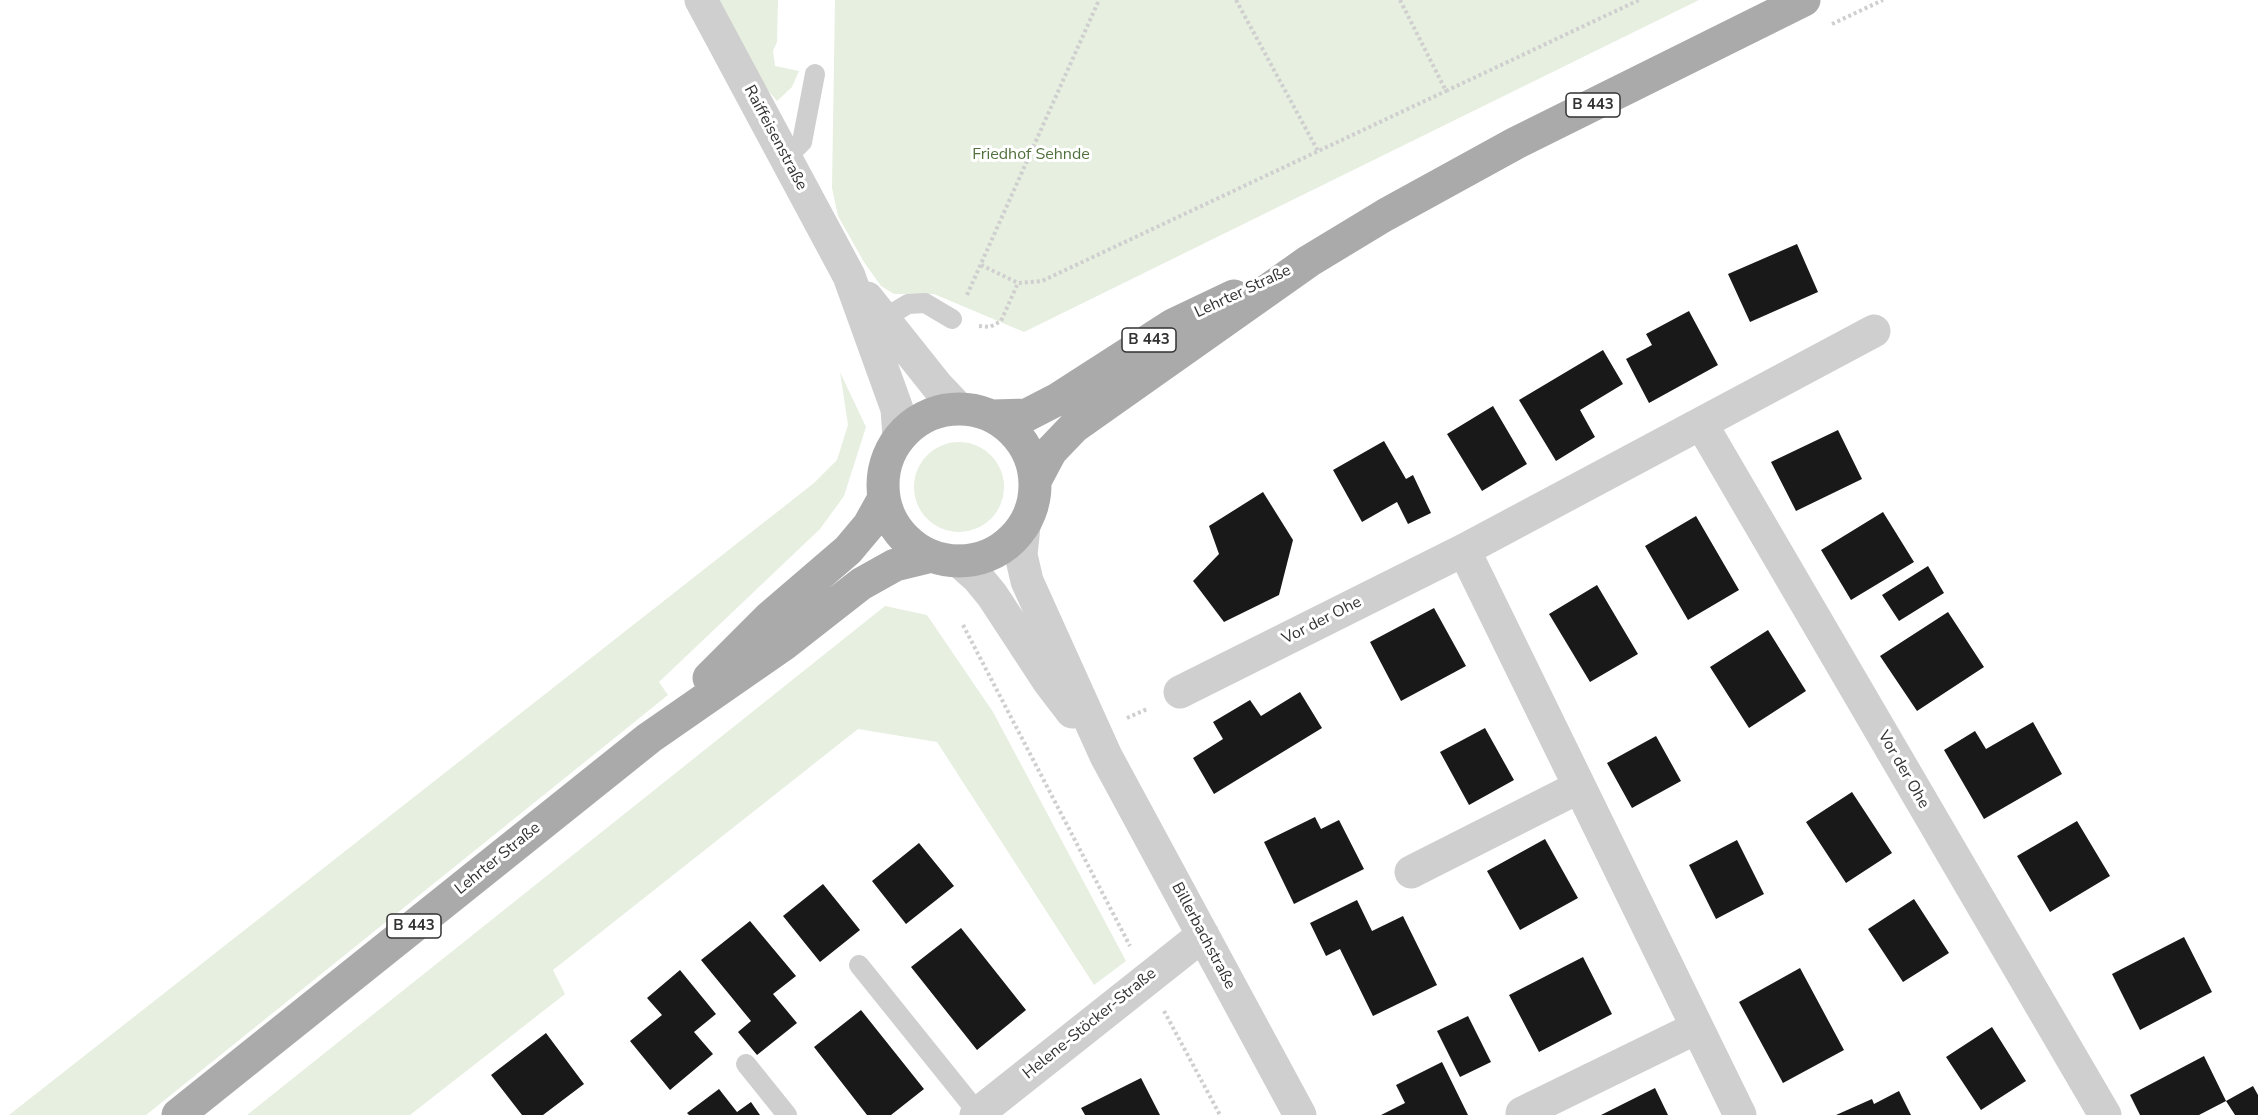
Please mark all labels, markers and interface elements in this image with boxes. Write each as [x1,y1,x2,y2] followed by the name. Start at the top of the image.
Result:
[739,82,811,194] street label: Raiffeisenstraße
[1566,93,1620,117] road number: B 443
[972,145,1090,165] park label: Friedhof Sehnde
[1192,261,1294,323] street label: Lehrter Straße
[1122,328,1176,352] road number: B 443
[1279,593,1365,649] street label: Vor der Ohe
[1873,728,1933,812] street label: Vor der Ohe
[451,819,545,899] street label: Lehrter Straße
[1167,879,1239,993] street label: Billerbachstraße
[387,914,441,938] road number: B 443
[1020,964,1160,1084] street label: Helene-Stöcker-Straße

